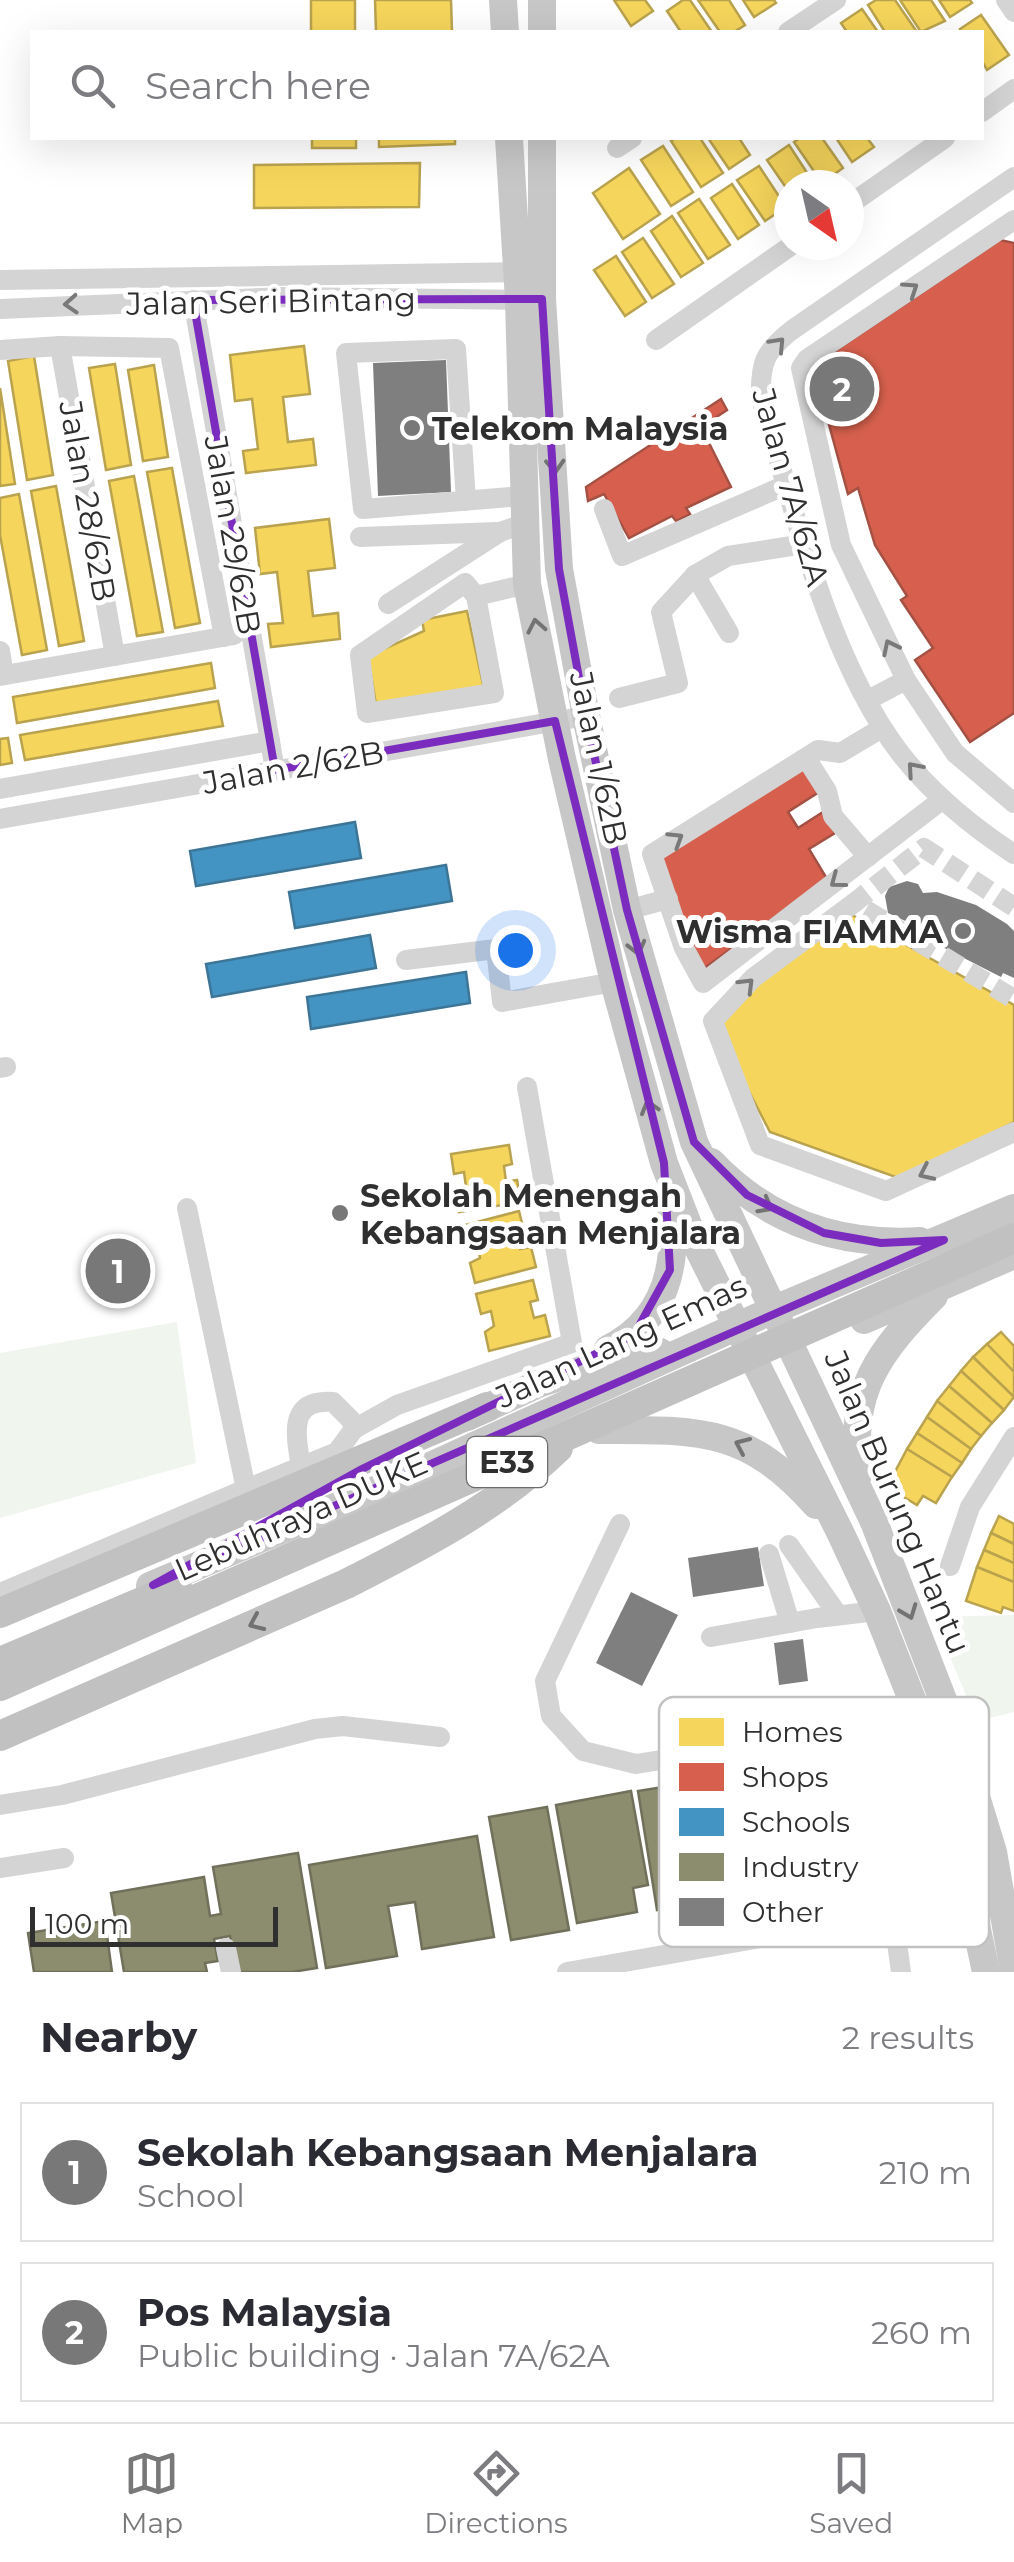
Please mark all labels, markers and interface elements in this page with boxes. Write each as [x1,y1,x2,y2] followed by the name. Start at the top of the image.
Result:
[30,30,984,140] search box
[65,58,120,113] icon: search
[145,62,371,109] text: Search here
[774,170,864,260] north arrow
[125,279,416,323] street label: Jalan Seri Bintang
[900,283,918,302] one-way arrow
[63,293,79,314] one-way arrow
[767,337,785,355] one-way arrow
[810,352,874,426] pin: 2
[744,383,838,590] street label: Jalan 7A/62A
[51,397,125,604] street label: Jalan 28/62B
[432,409,728,448] place label: Telekom Malaysia
[401,417,423,439] marker: Telekom Malaysia
[196,432,270,638] street label: Jalan 29/62B
[544,459,565,475] one-way arrow
[526,618,547,635] one-way arrow
[882,639,902,657] one-way arrow
[561,667,636,848] street label: Jalan 1/62B
[199,732,386,802] street label: Jalan 2/62B
[907,762,925,781] one-way arrow
[665,832,683,851] one-way arrow
[830,869,848,886] one-way arrow
[676,912,943,951] place label: Wisma FIAMMA
[952,920,974,942] marker: Wisma FIAMMA
[490,925,541,976] your location
[626,938,647,956] one-way arrow
[735,979,753,997] one-way arrow
[639,1099,660,1116] one-way arrow
[918,1161,936,1181] one-way arrow
[360,1176,741,1252] place label: Sekolah Menengah Kebangsaan Menjalara
[756,1194,774,1213] one-way arrow
[329,1202,351,1224] marker: Sekolah Menengah Kebangsaan Menjalara
[86,1234,150,1308] pin: 1
[489,1266,752,1417] street label: Jalan Lang Emas
[816,1344,980,1659] street label: Jalan Burung Hantu
[467,1437,547,1487] road number: E33
[734,1438,752,1458] one-way arrow
[169,1443,433,1589] street label: Lebuhraya DUKE
[897,1603,918,1620] one-way arrow
[248,1611,266,1631] one-way arrow
[659,1697,989,1947] legend
[742,1715,843,1749] text: Homes
[742,1760,828,1794] text: Shops
[742,1805,850,1839] text: Schools
[742,1850,859,1884] text: Industry
[742,1895,824,1929] text: Other
[30,1902,278,1946] scale bar
[45,1907,129,1941] text: 100 m
[40,2011,197,2063] text: Nearby
[842,2018,974,2057] text: 2 results
[137,2129,759,2176] text: Sekolah Kebangsaan Menjalara
[68,2153,81,2192] text: 1
[879,2153,972,2192] text: 210 m
[137,2176,245,2215] text: School
[137,2289,392,2336] text: Pos Malaysia
[65,2313,84,2352] text: 2
[871,2313,972,2352] text: 260 m
[137,2336,610,2375] text: Public building · Jalan 7A/62A
[121,2446,183,2540] tab: Map
[424,2446,568,2540] tab: Directions
[809,2446,893,2540] tab: Saved

